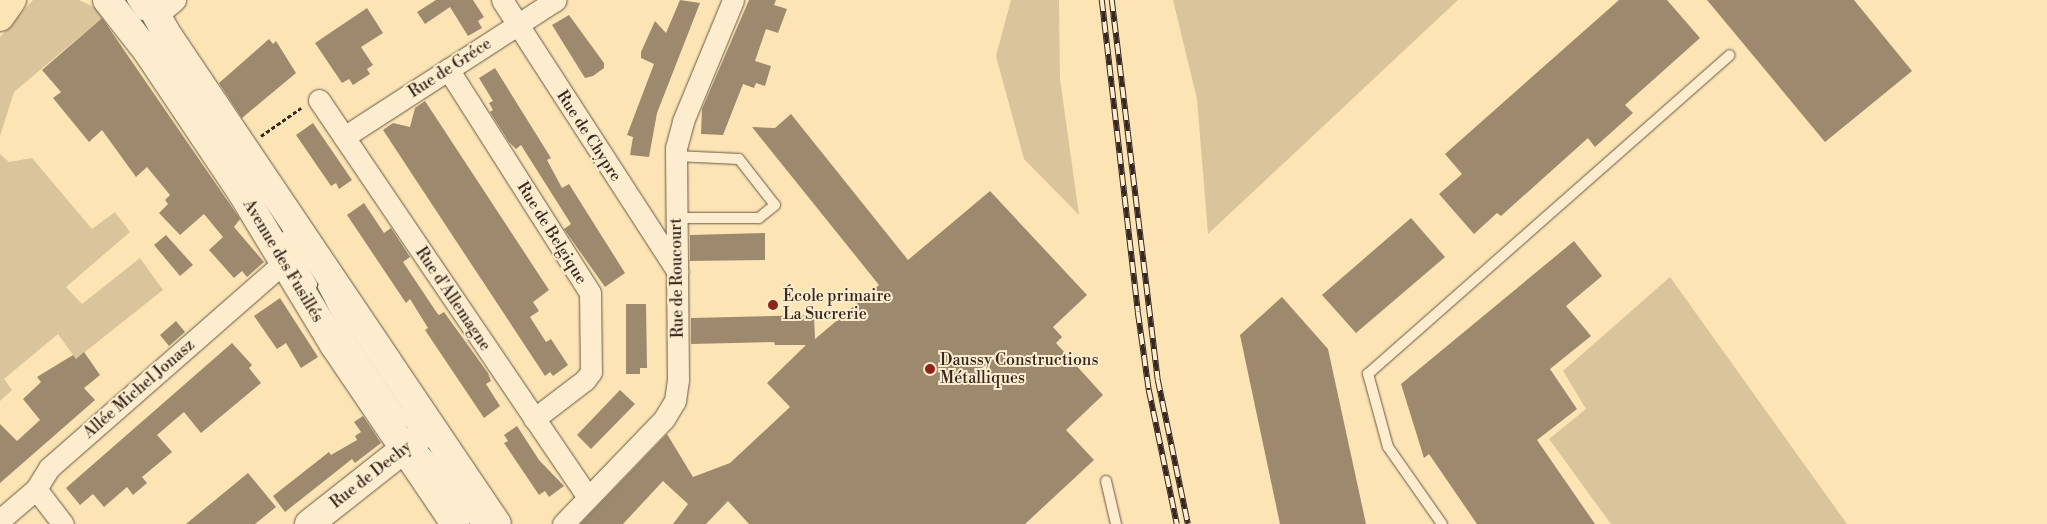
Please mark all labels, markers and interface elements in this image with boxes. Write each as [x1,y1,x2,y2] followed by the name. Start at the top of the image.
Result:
[405,34,495,102] street label: Rue de Gréce
[553,87,625,185] street label: Rue de Chypre
[513,178,591,288] street label: Rue de Belgique
[239,196,327,326] street label: Avenue des Fusillés
[666,218,688,338] street label: Rue de Roucourt
[411,244,495,354] street label: Rue d'Allemagne
[783,286,891,324] place label: École primaire La Sucrerie
[767,299,779,311] marker: École primaire La Sucrerie
[79,335,199,443] street label: Allée Michel Jonasz
[940,350,1098,388] place label: Daussy Constructions Métalliques
[924,363,936,375] marker: Daussy Constructions Métalliques
[327,437,415,513] street label: Rue de Dechy

